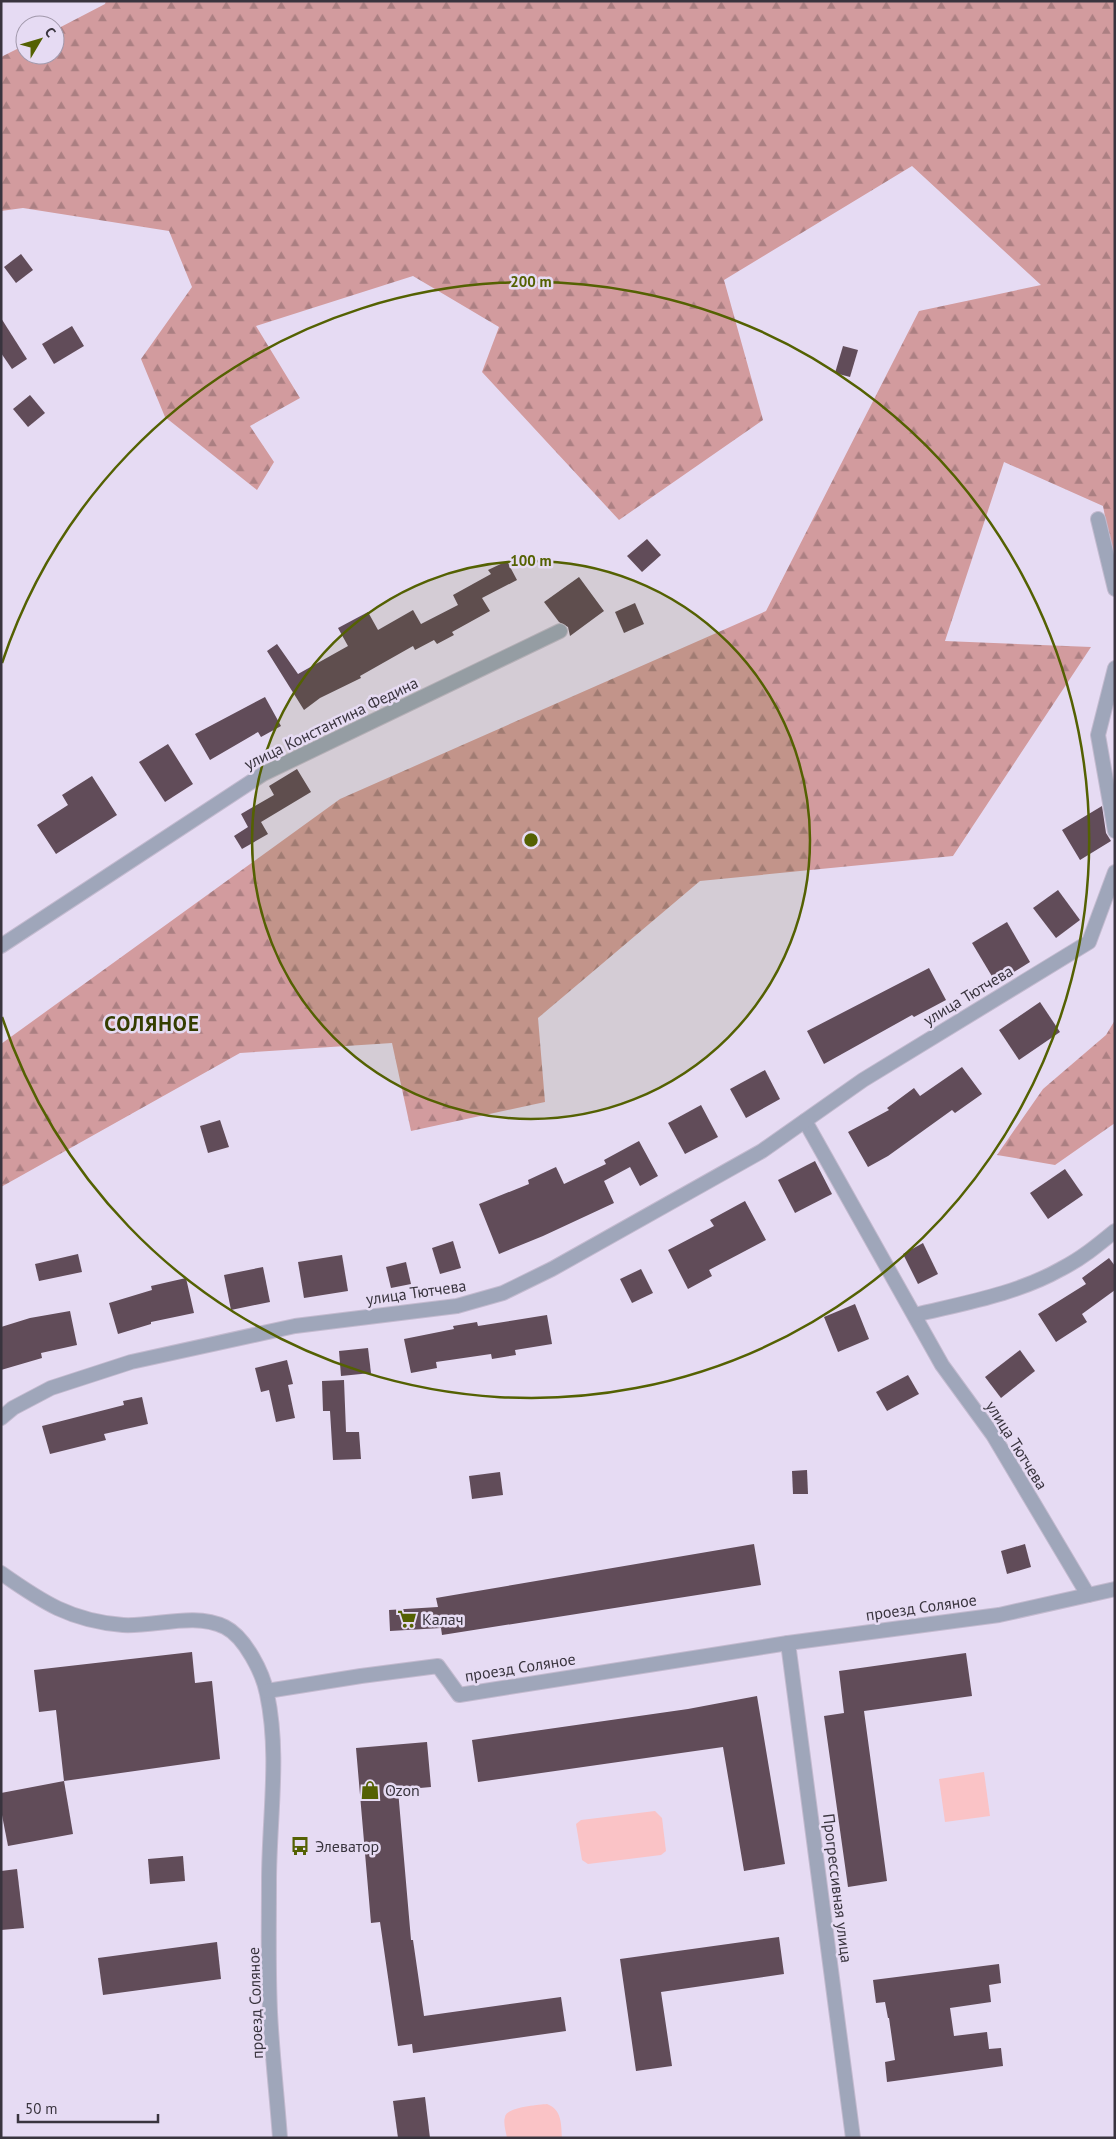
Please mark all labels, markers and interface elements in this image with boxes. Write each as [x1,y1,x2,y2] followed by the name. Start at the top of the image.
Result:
[15,15,65,65] north arrow
[41,23,60,41] text: С
[510,272,552,291] text: 200 m
[510,551,552,570] text: 100 m
[241,672,421,774] street label: улица Константина Федина
[522,831,540,849] centre of rings
[920,960,1016,1030] street label: улица Тютчева
[104,1010,200,1037] district label: СОЛЯНОЕ
[365,1275,467,1309] street label: улица Тютчева
[982,1397,1052,1493] street label: улица Тютчева
[864,1589,978,1625] street label: проезд Соляное
[396,1608,418,1630] supermarket icon: Калач
[422,1609,464,1629] place label: Калач
[463,1648,577,1686] street label: проезд Соляное
[359,1779,381,1801] shop icon: Ozon
[385,1780,420,1800] place label: Ozon
[819,1812,857,1964] street label: Прогрессивная улица
[289,1835,311,1857] bus stop icon: Элеватор
[315,1836,379,1856] place label: Элеватор
[243,1947,267,2059] street label: проезд Соляное
[18,2092,158,2124] scale bar
[25,2099,58,2118] text: 50 m

